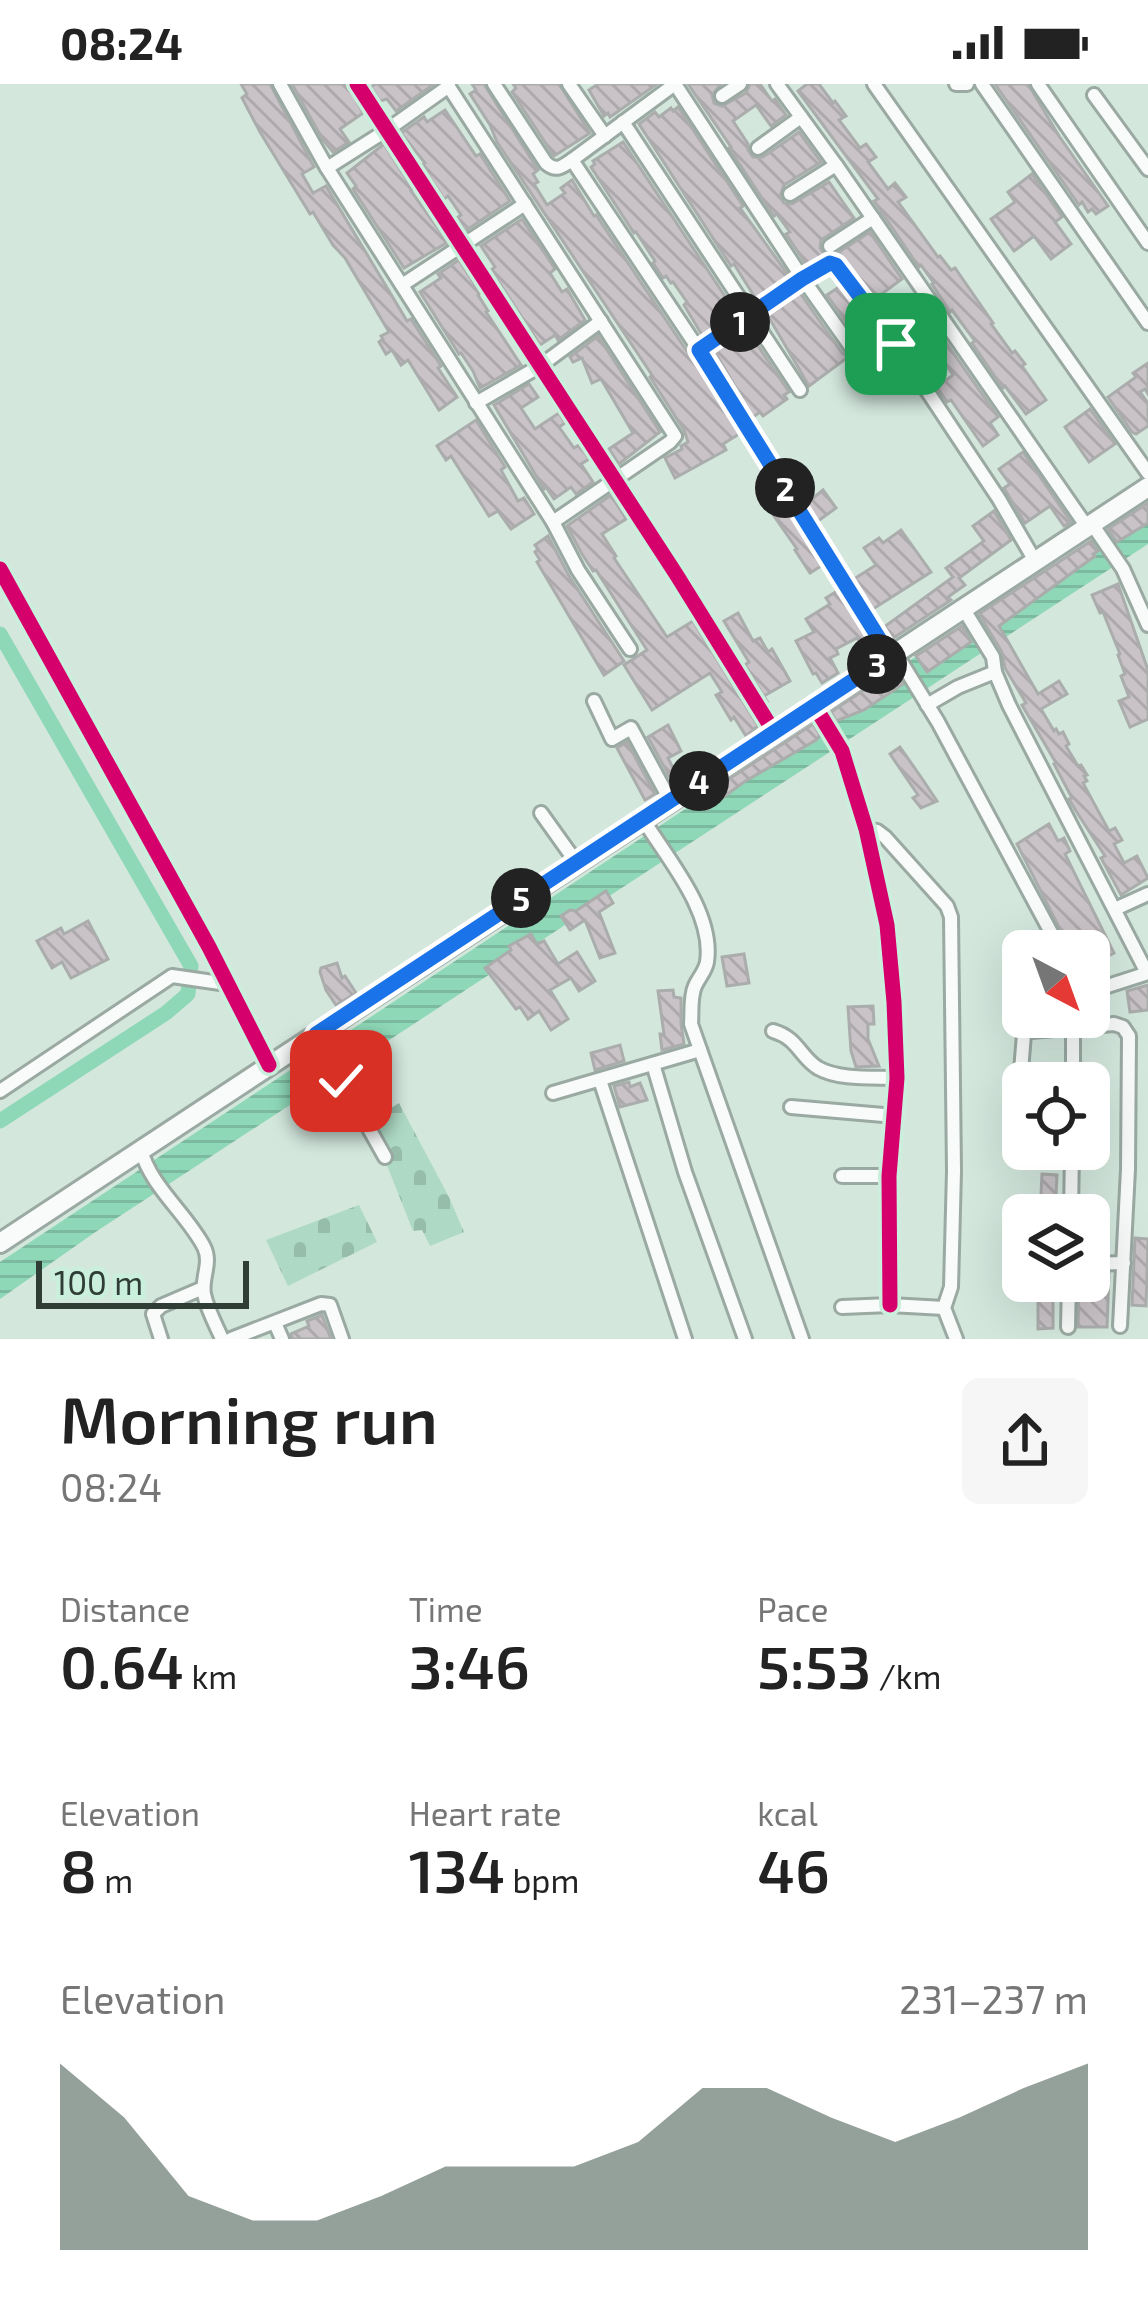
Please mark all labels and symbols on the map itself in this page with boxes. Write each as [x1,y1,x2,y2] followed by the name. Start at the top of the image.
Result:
[710,292,770,352] pin: 1
[845,293,947,395] pin
[755,458,815,518] pin: 2
[847,634,907,694] pin: 3
[669,751,729,811] pin: 4
[491,868,551,928] pin: 5
[1002,930,1110,1038] north arrow
[290,1030,392,1132] pin
[36,1255,249,1308] scale bar

